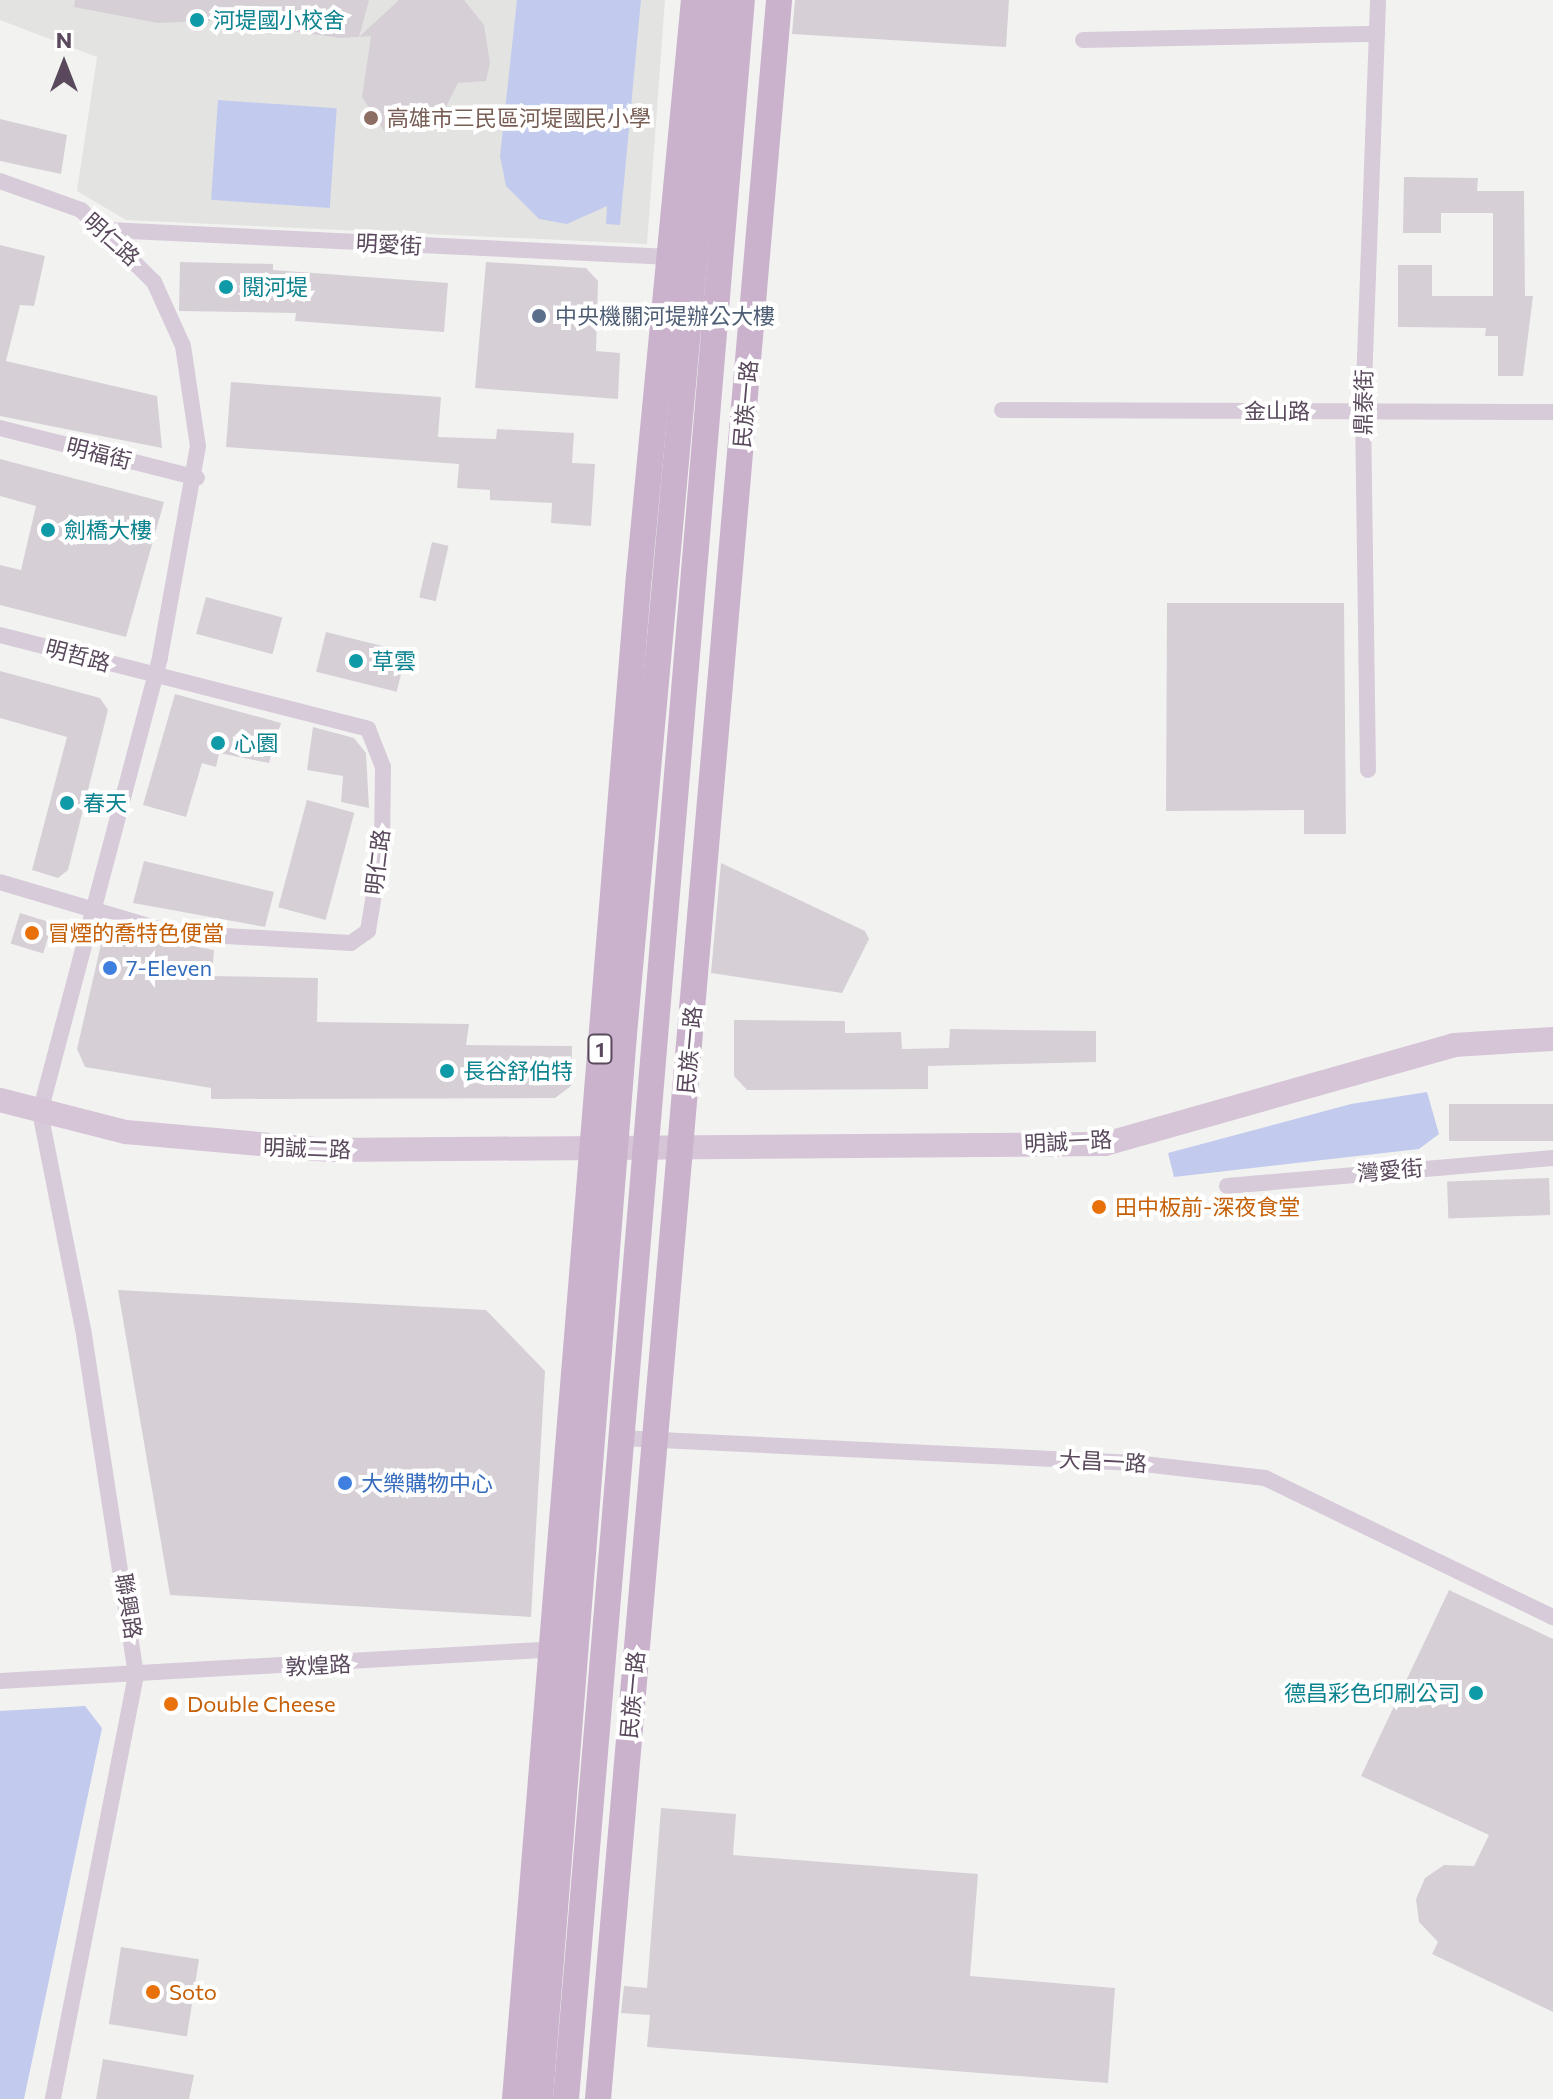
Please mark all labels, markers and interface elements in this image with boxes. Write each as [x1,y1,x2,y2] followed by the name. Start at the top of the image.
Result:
[213,7,345,33] place label: 河堤國小校舍
[188,11,206,29] marker: 河堤國小校舍
[24,24,104,104] north arrow
[56,26,72,53] text: N
[387,105,651,131] place label: 高雄市三民區河堤國民小學
[362,109,380,127] marker: 高雄市三民區河堤國民小學
[79,207,145,271] street label: 明仁路
[355,229,423,259] street label: 明愛街
[242,274,308,300] place label: 閱河堤
[217,278,235,296] marker: 閱河堤
[555,303,775,329] place label: 中央機關河堤辦公大樓
[530,307,548,325] marker: 中央機關河堤辦公大樓
[728,359,762,449] street label: 民族一路
[1349,369,1377,435] street label: 鼎泰街
[1244,398,1310,424] street label: 金山路
[64,432,134,474] street label: 明福街
[64,517,152,543] place label: 劍橋大樓
[39,521,57,539] marker: 劍橋大樓
[43,634,113,676] street label: 明哲路
[372,648,416,674] place label: 草雲
[347,652,365,670] marker: 草雲
[234,730,278,756] place label: 心園
[209,734,227,752] marker: 心園
[83,790,127,816] place label: 春天
[58,794,76,812] marker: 春天
[360,828,394,896] street label: 明仁路
[48,920,224,946] place label: 冒煙的喬特色便當
[23,924,41,942] marker: 冒煙的喬特色便當
[126,955,212,981] place label: 7-Eleven
[101,959,119,977] marker: 7-Eleven
[672,1005,706,1095] street label: 民族一路
[586,1033,614,1065] road number: 1
[463,1058,573,1084] place label: 長谷舒伯特
[438,1062,456,1080] marker: 長谷舒伯特
[1023,1126,1113,1156] street label: 明誠一路
[263,1133,351,1163] street label: 明誠二路
[1356,1154,1424,1186] street label: 灣愛街
[1115,1194,1300,1220] place label: 田中板前-深夜食堂
[1090,1198,1108,1216] marker: 田中板前-深夜食堂
[1058,1446,1148,1476] street label: 大昌一路
[361,1470,493,1496] place label: 大樂購物中心
[336,1474,354,1492] marker: 大樂購物中心
[111,1571,147,1641] street label: 聯興路
[284,1650,352,1680] street label: 敦煌路
[615,1650,649,1740] street label: 民族一路
[1284,1680,1460,1706] place label: 德昌彩色印刷公司
[1467,1684,1485,1702] marker: 德昌彩色印刷公司
[187,1691,336,1717] place label: Double Cheese
[162,1695,180,1713] marker: Double Cheese
[169,1979,217,2005] place label: Soto
[144,1983,162,2001] marker: Soto

